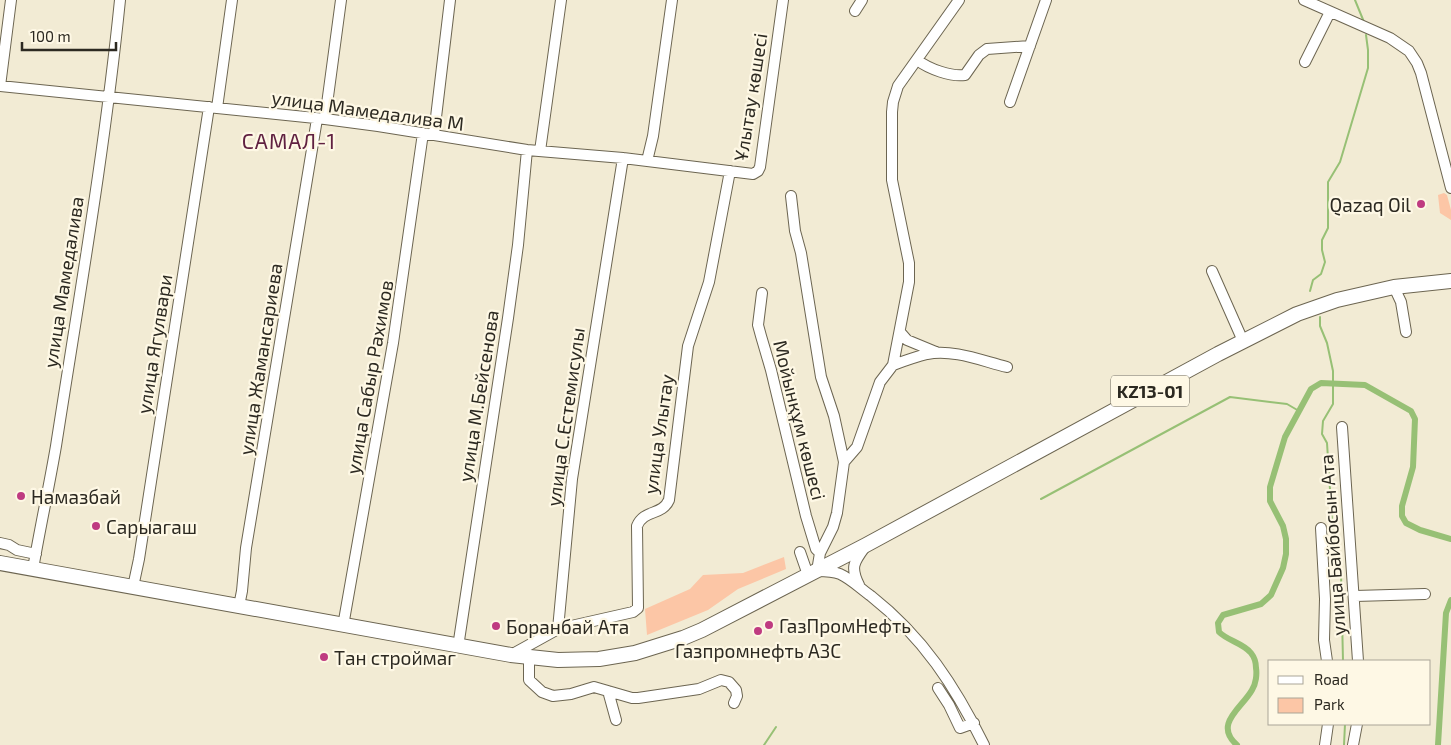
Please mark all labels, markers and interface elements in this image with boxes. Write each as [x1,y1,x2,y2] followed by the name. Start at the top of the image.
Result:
[22,20,116,52] scale bar
[30,27,71,45] text: 100 m
[729,31,772,163] street label: Ұлытау көшесі
[270,85,466,136] street label: улица Мамедалива М
[242,128,336,153] district label: САМАЛ-1
[1330,193,1411,216] place label: Qazaq Oil
[38,195,89,369] street label: улица Мамедалива
[1415,198,1427,210] marker: Qazaq Oil
[233,261,288,457] street label: улица Жамансариева
[132,273,177,416] street label: улица Ягулвари
[341,278,398,476] street label: улица Сабыр Рахимов
[453,309,504,484] street label: улица М.Бейсенова
[541,326,590,508] street label: улица С.Естемисулы
[769,338,831,502] street label: Мойынқұм көшесі
[638,373,679,496] street label: улица Улытау
[1111,376,1189,406] road number: KZ13-01
[1314,453,1351,637] street label: улица Байбосын Ата
[31,485,121,508] place label: Намазбай
[15,490,27,502] marker: Намазбай
[106,515,197,538] place label: Сарыагаш
[90,520,102,532] marker: Сарыагаш
[779,614,911,637] place label: ГазПромНефть
[506,615,629,638] place label: Боранбай Ата
[763,619,775,631] marker: ГазПромНефть
[490,620,502,632] marker: Боранбай Ата
[752,625,764,637] marker: Газпромнефть АЗС
[675,639,841,662] place label: Газпромнефть АЗС
[334,646,456,669] place label: Тан строймаг
[318,651,330,663] marker: Тан строймаг
[1268,660,1431,725] legend
[1314,670,1349,688] text: Road
[1314,695,1345,713] text: Park

